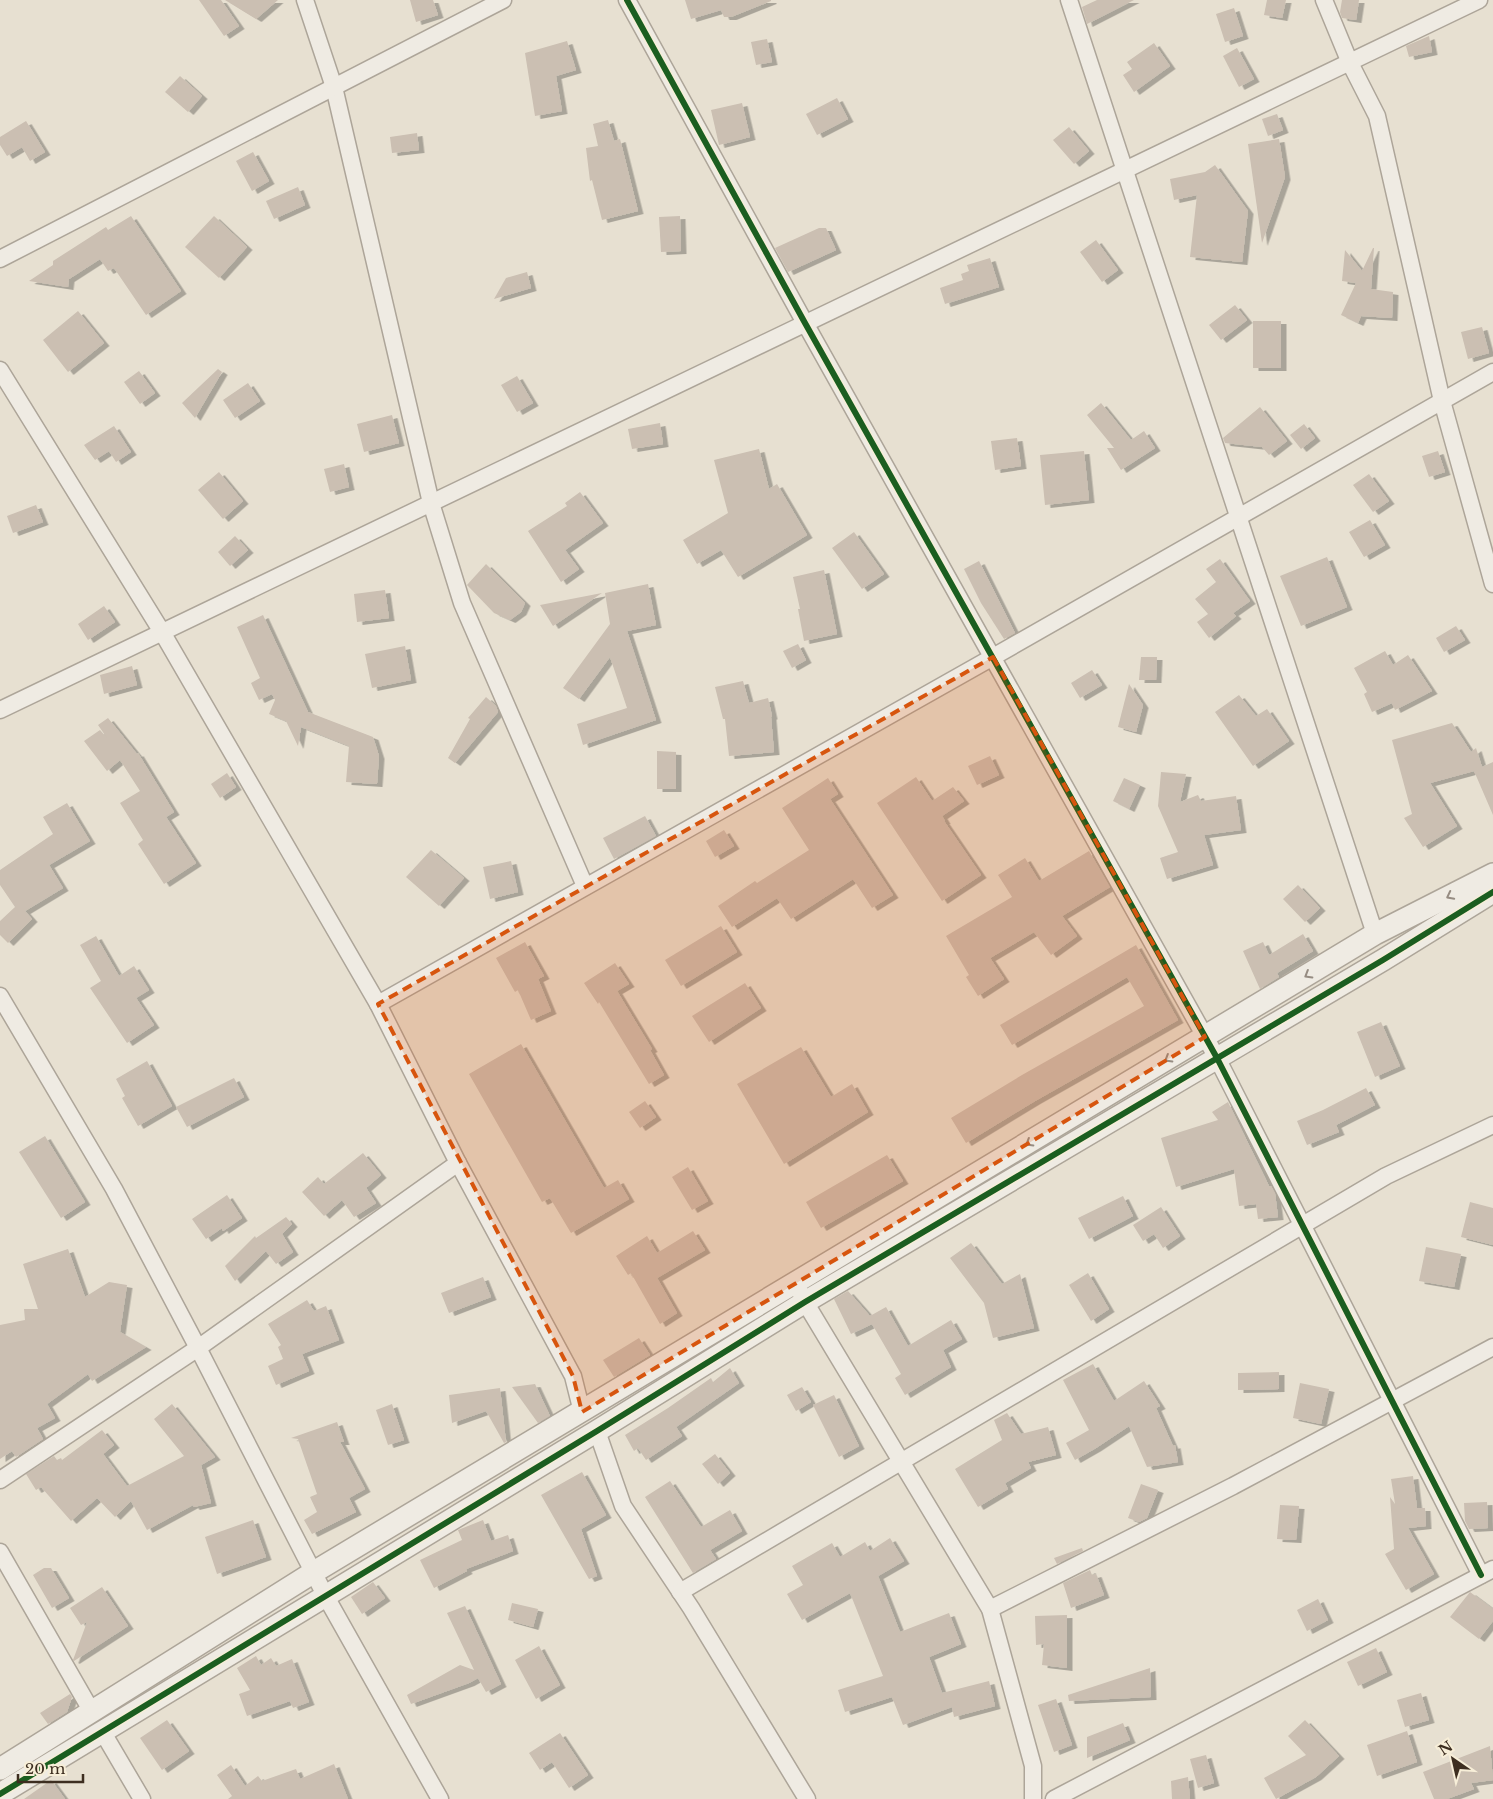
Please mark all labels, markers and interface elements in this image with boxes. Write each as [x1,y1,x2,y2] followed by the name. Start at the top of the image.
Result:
[1446,890,1455,900] one-way arrow
[1304,968,1313,978] one-way arrow
[1165,1052,1174,1062] one-way arrow
[1026,1136,1035,1146] one-way arrow
[1428,1734,1478,1784] north arrow
[1435,1737,1456,1759] text: N
[18,1752,82,1784] scale bar
[25,1759,65,1778] text: 20 m

